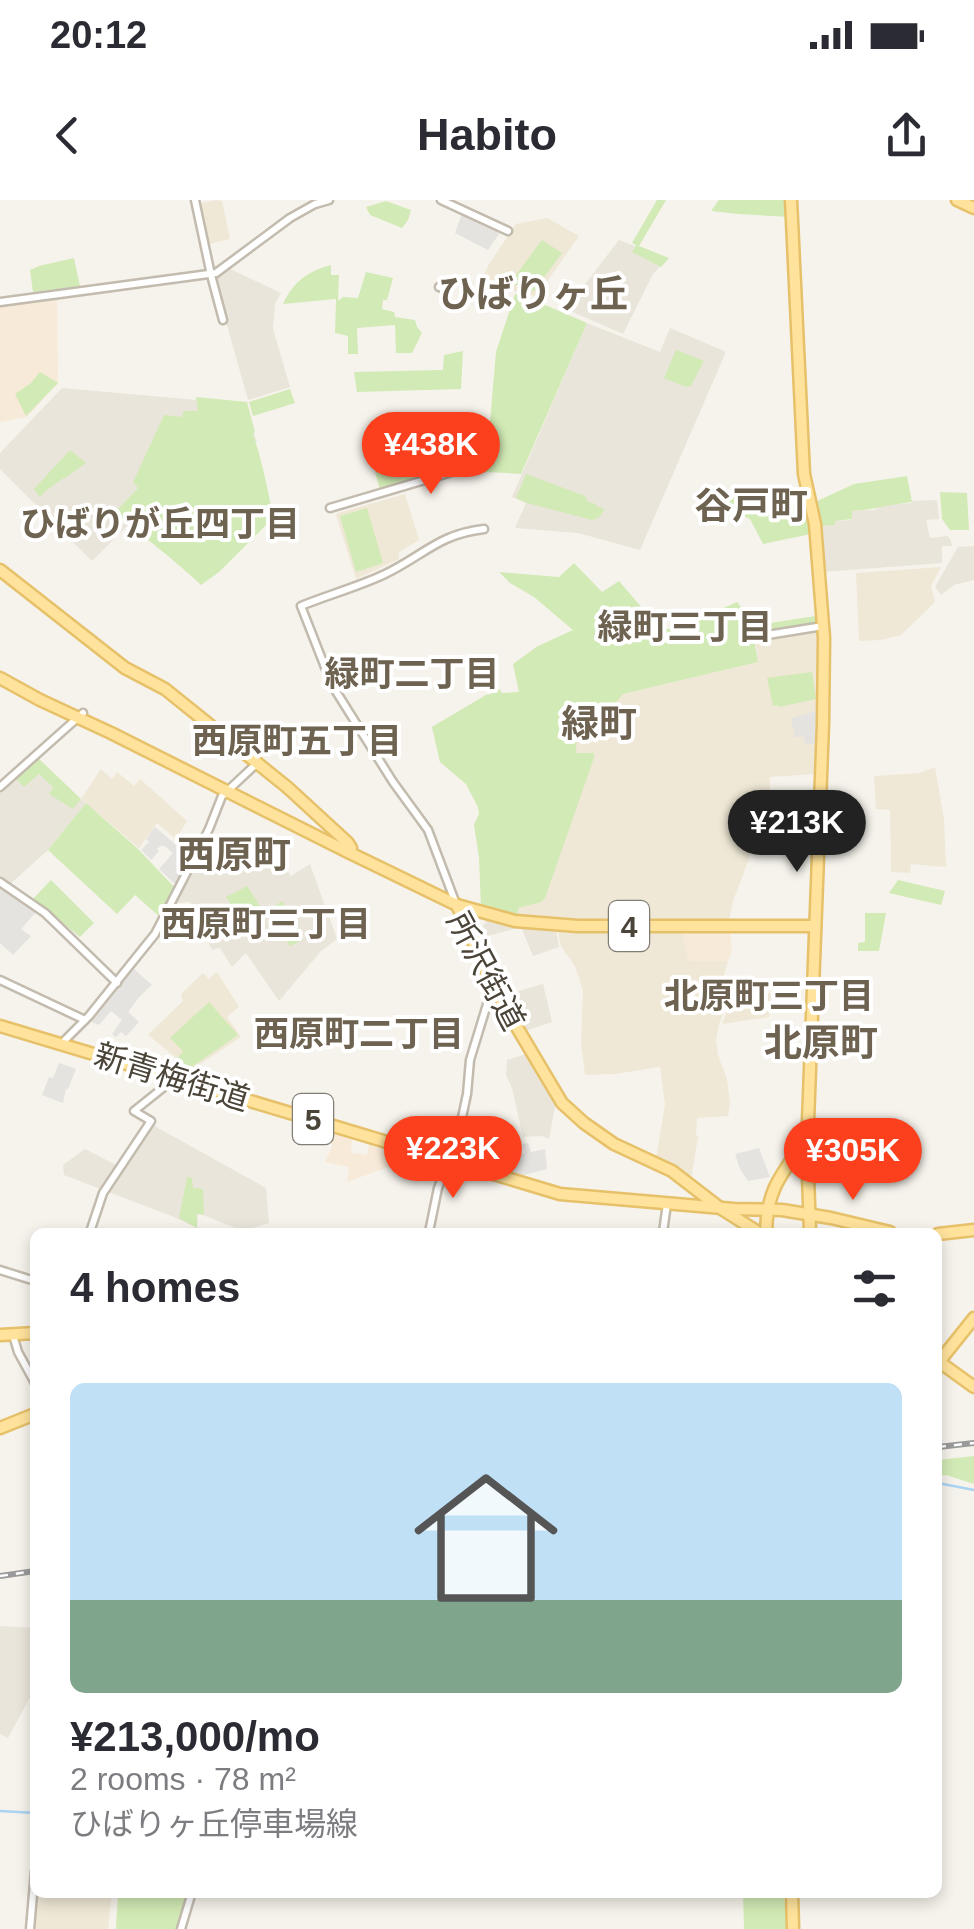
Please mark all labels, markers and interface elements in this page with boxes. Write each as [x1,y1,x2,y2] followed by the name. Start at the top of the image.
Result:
[50,14,147,56] text: 20:12
[40,108,95,163] icon: back
[879,108,934,163] icon: share
[417,109,557,160] text: Habito
[438,273,628,315] district label: ひばりヶ丘
[361,412,501,497] pin: ¥438K
[384,426,478,462] text: ¥438K
[694,485,808,527] district label: 谷戸町
[20,504,300,543] district label: ひばりが丘四丁目
[597,607,773,646] district label: 緑町三丁目
[324,654,500,693] district label: 緑町二丁目
[561,703,637,745] district label: 緑町
[192,721,402,760] district label: 西原町五丁目
[727,790,867,875] pin: ¥213K
[750,804,844,840] text: ¥213K
[177,834,291,876] district label: 西原町
[609,901,649,951] road number: 4
[161,904,371,943] district label: 西原町三丁目
[440,906,532,1036] street label: 所沢街道
[664,976,874,1015] district label: 北原町三丁目
[254,1014,464,1053] district label: 西原町二丁目
[764,1022,878,1064] district label: 北原町
[90,1036,254,1118] street label: 新青梅街道
[293,1094,333,1144] road number: 5
[383,1116,523,1201] pin: ¥223K
[783,1118,923,1203] pin: ¥305K
[406,1130,500,1166] text: ¥223K
[806,1132,900,1168] text: ¥305K
[847,1261,902,1316] icon: filters
[70,1264,240,1311] text: 4 homes
[396,1448,576,1628] icon: home
[70,1713,320,1760] text: ¥213,000/mo
[70,1761,296,1797] text: 2 rooms · 78 m²
[70,1806,358,1842] text: ひばりヶ丘停車場線

